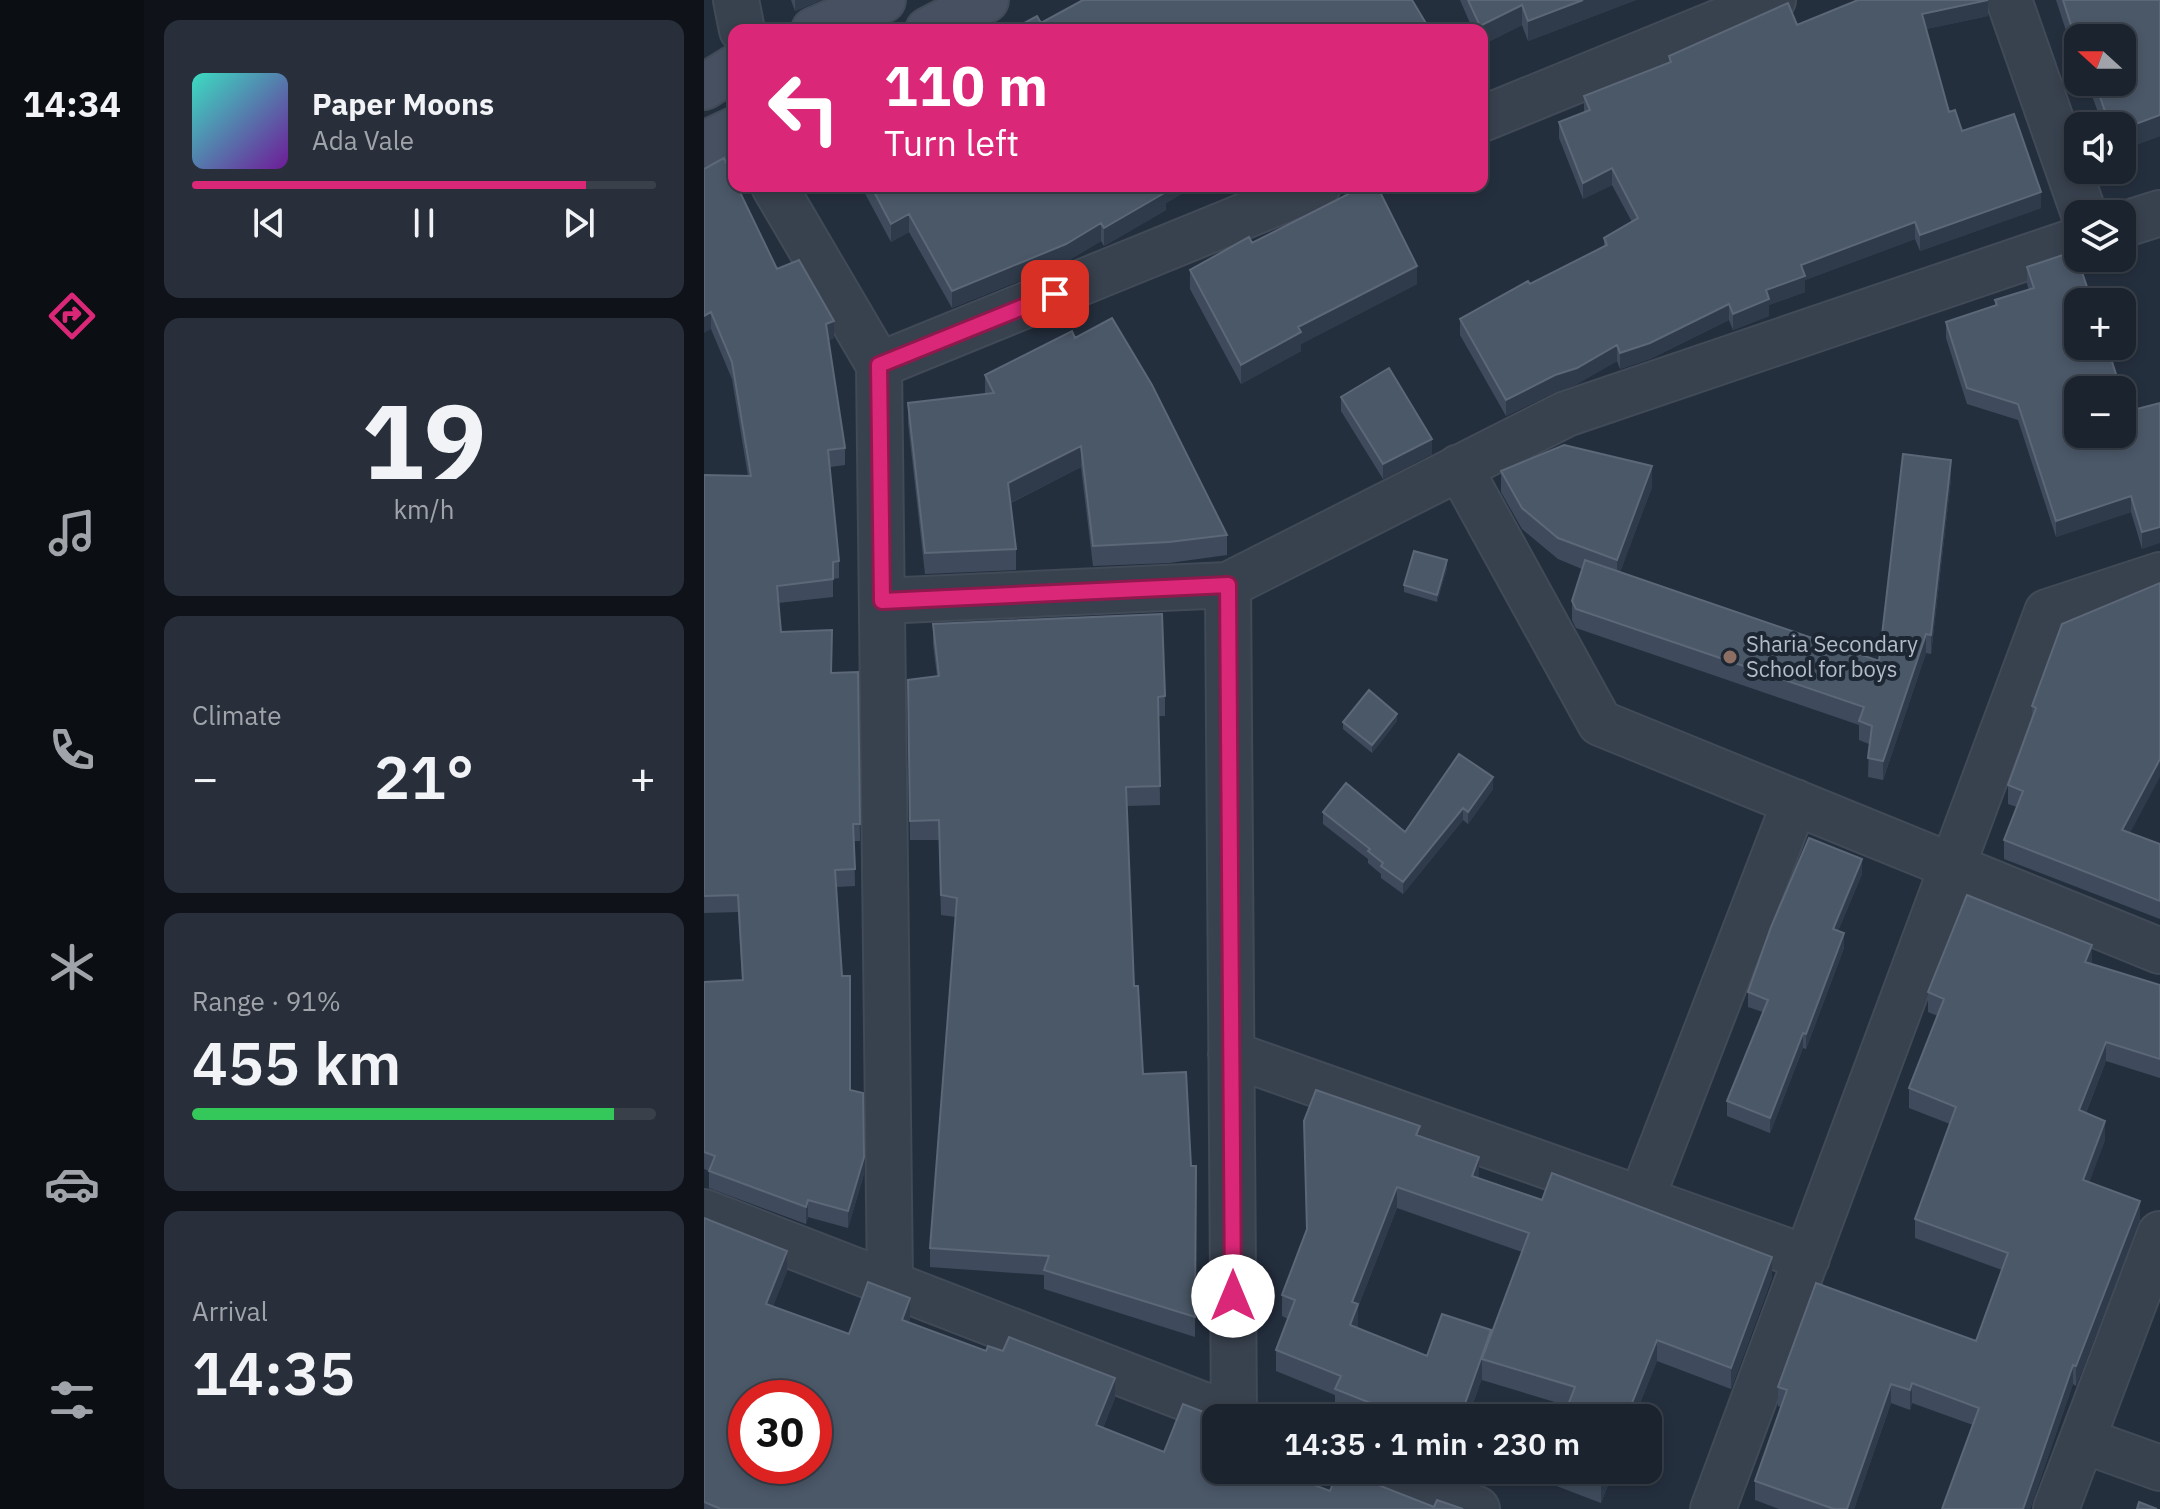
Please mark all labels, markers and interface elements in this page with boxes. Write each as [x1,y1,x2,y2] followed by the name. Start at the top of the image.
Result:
[2064,24,2136,96] north arrow
[2064,24,2136,448] map controls
[884,49,1048,121] text: 110 m
[752,56,856,160] icon: left
[23,80,121,127] text: 14:34
[312,84,494,123] text: Paper Moons
[2064,112,2136,184] button: sound
[884,119,1019,166] text: Turn left
[312,123,414,157] text: Ada Vale
[2064,200,2136,272] button: layers
[247,201,291,245] icon: previous
[402,201,446,245] icon: pause
[557,201,601,245] icon: next
[1021,260,1089,328] pin
[1033,272,1077,316] icon: arrive
[44,288,100,344] icon: directions
[2064,288,2136,360] button: +
[362,372,486,508] text: 19
[2064,376,2136,448] button: −
[393,492,455,526] text: km/h
[44,505,100,561] icon: music
[1746,629,1918,683] place label: Sharia Secondary School for boys
[1721,648,1739,666] marker: Sharia Secondary School for boys
[192,698,282,732] text: Climate
[44,722,100,778] icon: phone
[374,737,474,816] text: 21°
[192,749,218,806] text: −
[630,749,656,806] text: +
[44,939,100,995] icon: climate
[192,984,341,1018] text: Range · 91%
[192,1023,401,1102] text: 455 km
[44,1156,100,1212] icon: car
[1191,1254,1275,1338] position arrow
[192,1294,268,1328] text: Arrival
[192,1333,355,1412] text: 14:35
[44,1372,100,1428] icon: filters
[728,1380,832,1484] speed limit sign: 30
[1284,1424,1580,1463] text: 14:35 · 1 min · 230 m

